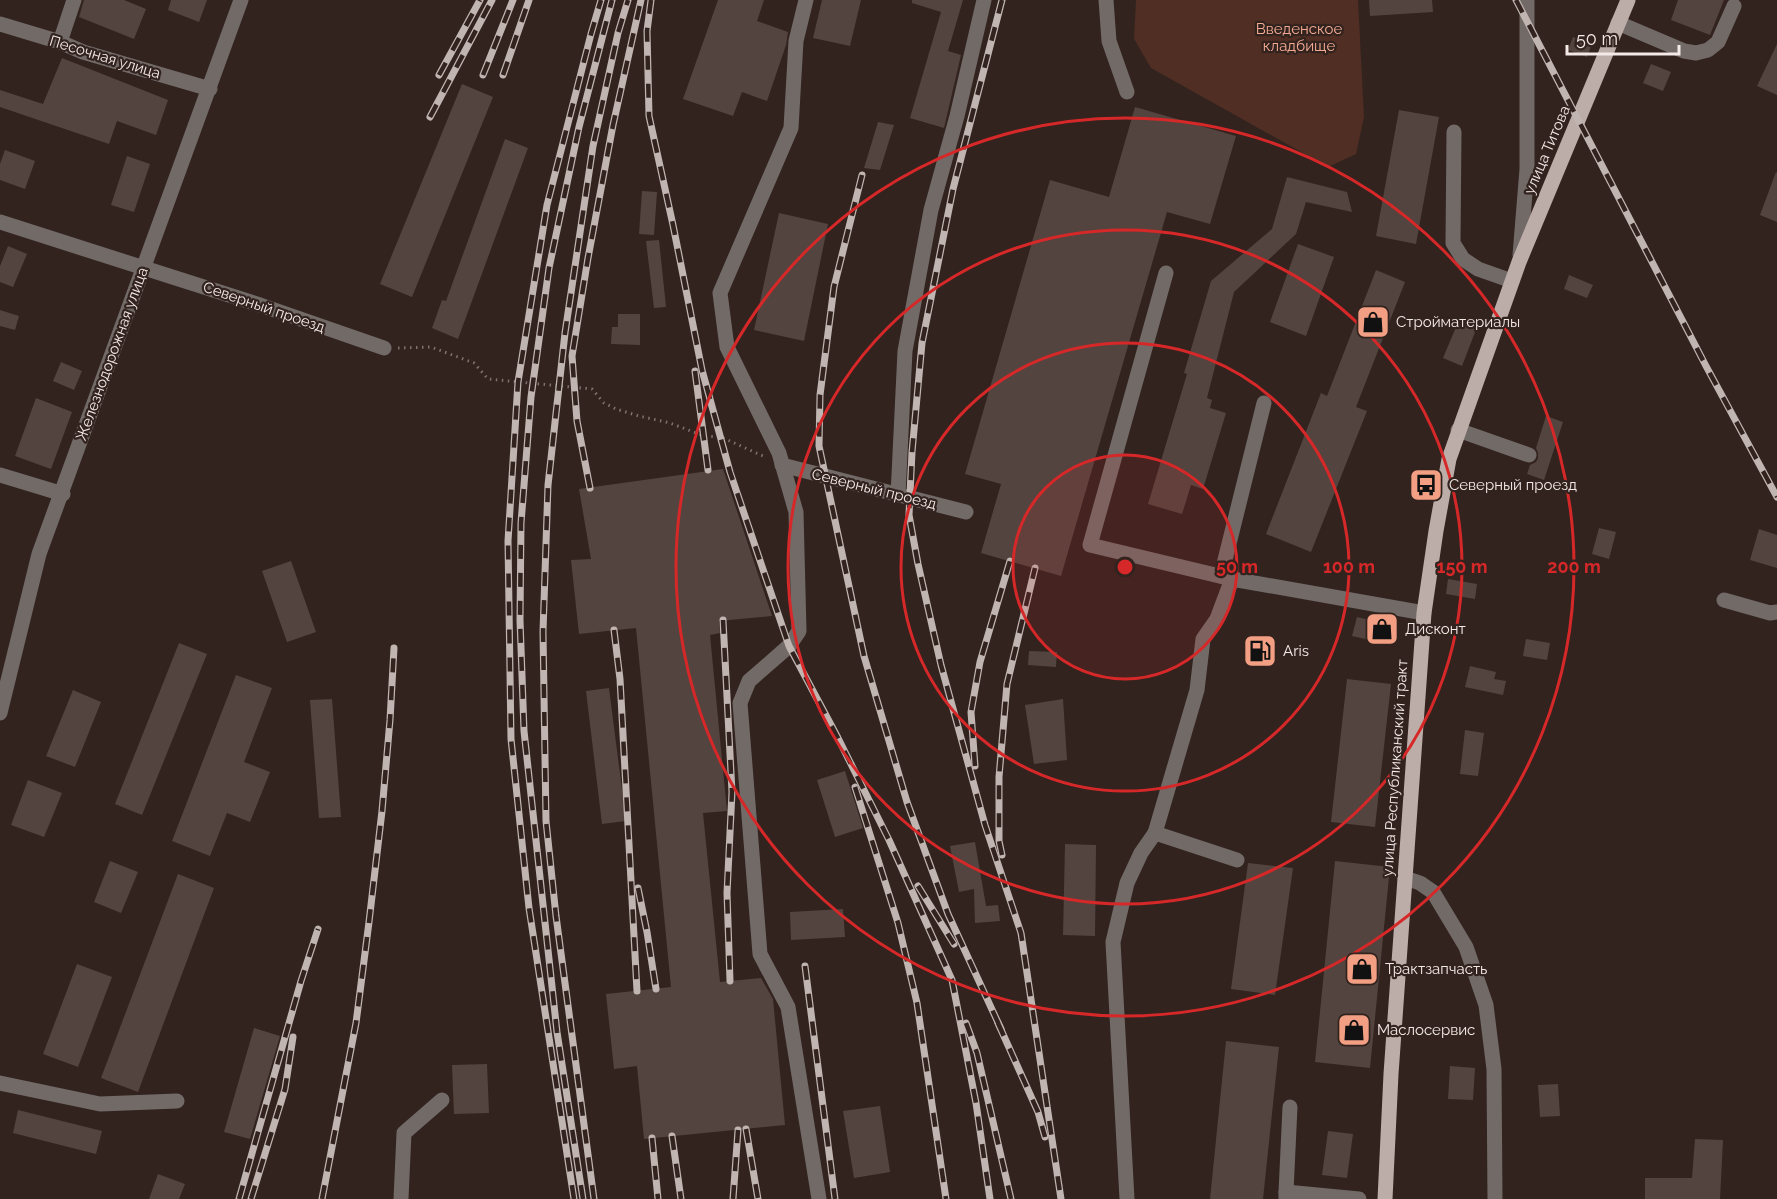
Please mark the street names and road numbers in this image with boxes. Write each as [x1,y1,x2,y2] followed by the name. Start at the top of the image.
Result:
[47,32,163,82] street label: Песочная улица
[1520,103,1574,197] street label: улица Титова
[72,265,152,443] street label: Железнодорожная улица
[201,278,328,336] street label: Северный проезд
[810,465,939,513] street label: Северный проезд
[1378,659,1412,877] street label: улица Республиканский тракт

